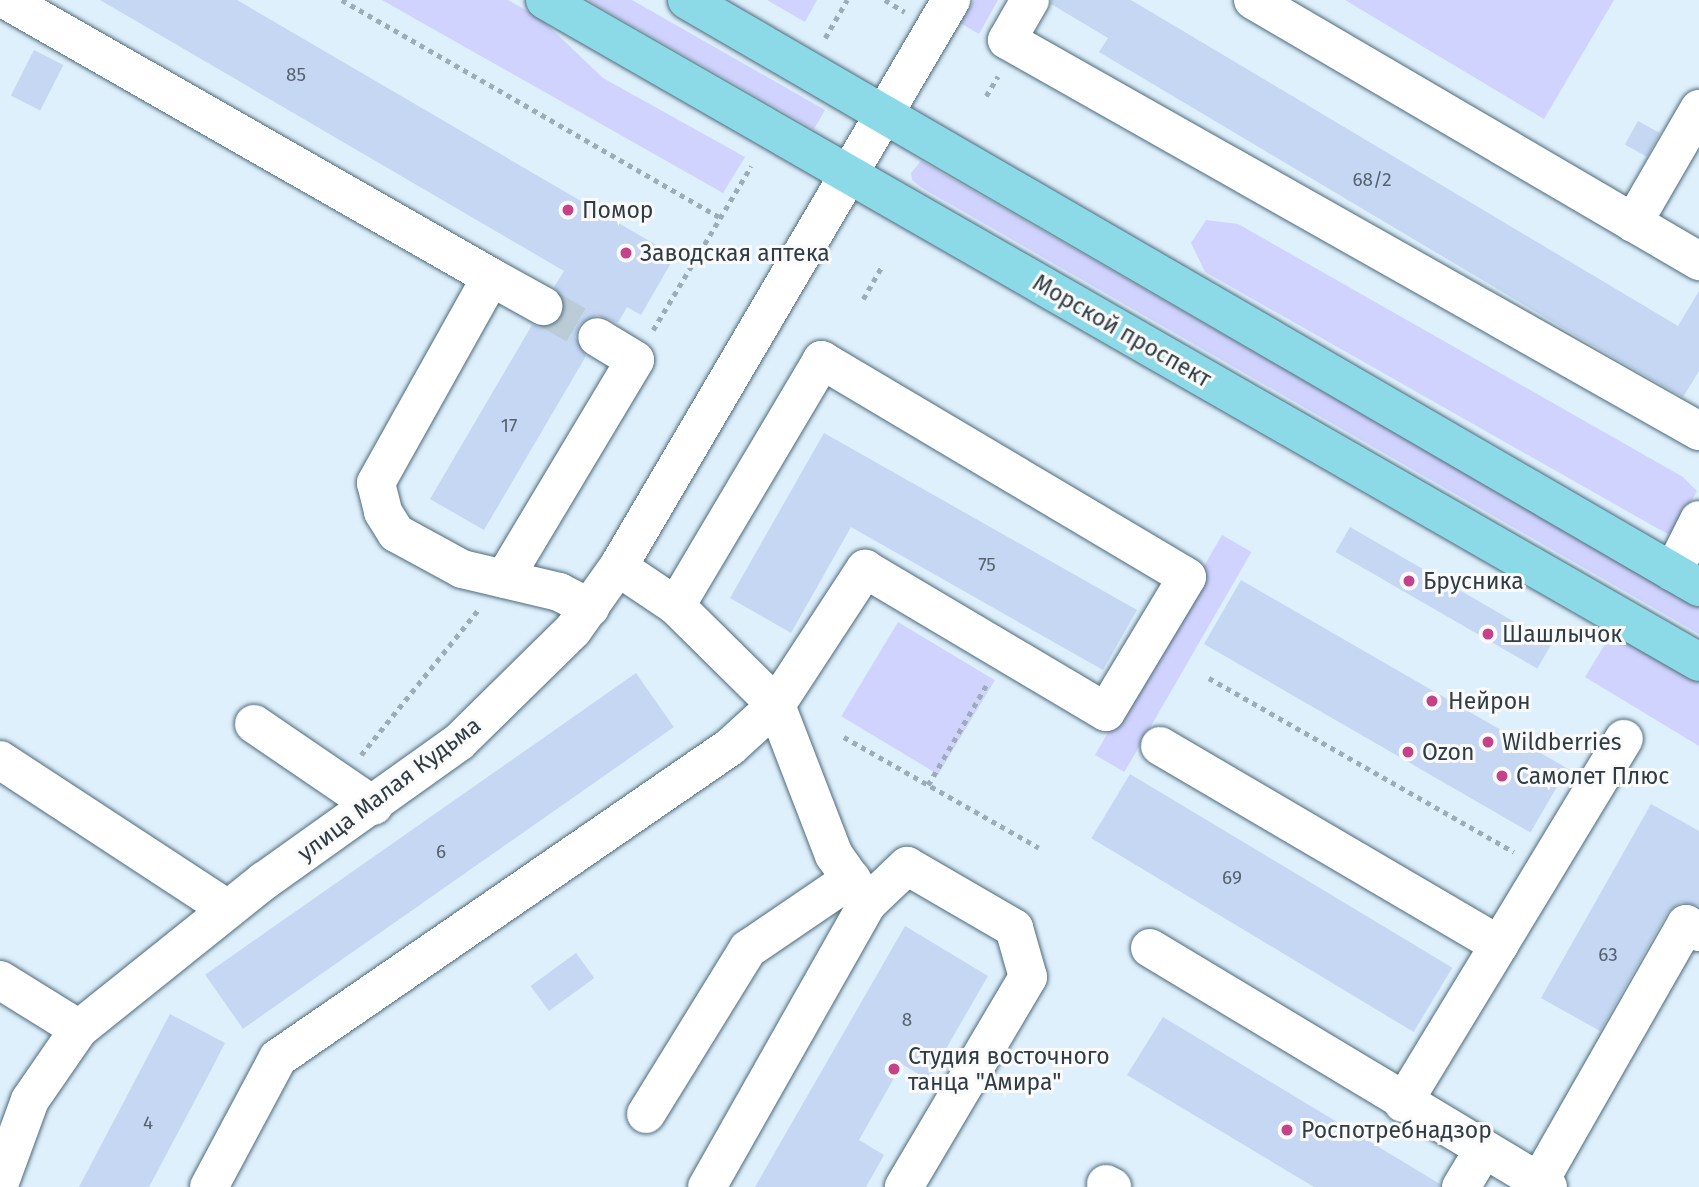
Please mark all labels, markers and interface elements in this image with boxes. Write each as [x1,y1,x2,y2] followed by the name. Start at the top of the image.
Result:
[286,64,306,86] house number: 85
[1352,169,1392,191] house number: 68/2
[582,196,653,224] place label: Помор
[560,202,576,218] marker: Помор
[640,239,830,267] place label: Заводская аптека
[618,245,634,261] marker: Заводская аптека
[1028,269,1216,393] street label: Морской проспект
[501,415,517,437] house number: 17
[978,554,996,576] house number: 75
[1423,567,1524,595] place label: Брусника
[1401,573,1417,589] marker: Брусника
[1502,620,1622,648] place label: Шашлычок
[1480,626,1496,642] marker: Шашлычок
[1448,687,1531,715] place label: Нейрон
[1422,691,1442,711] marker: Нейрон
[292,711,486,867] street label: улица Малая Кудьма
[1502,728,1622,756] place label: Wildberries
[1480,734,1496,750] marker: Wildberries
[1422,738,1474,766] place label: Ozon
[1400,744,1416,760] marker: Ozon
[1516,762,1669,790] place label: Самолет Плюс
[1494,768,1510,784] marker: Самолет Плюс
[436,841,446,863] house number: 6
[1222,867,1242,889] house number: 69
[1598,944,1618,966] house number: 63
[902,1009,912,1031] house number: 8
[908,1042,1110,1096] place label: Студия восточного танца "Амира"
[886,1061,902,1077] marker: Студия восточного танца "Амира"
[143,1112,153,1134] house number: 4
[1301,1116,1492,1144] place label: Роспотребнадзор
[1279,1122,1295,1138] marker: Роспотребнадзор

